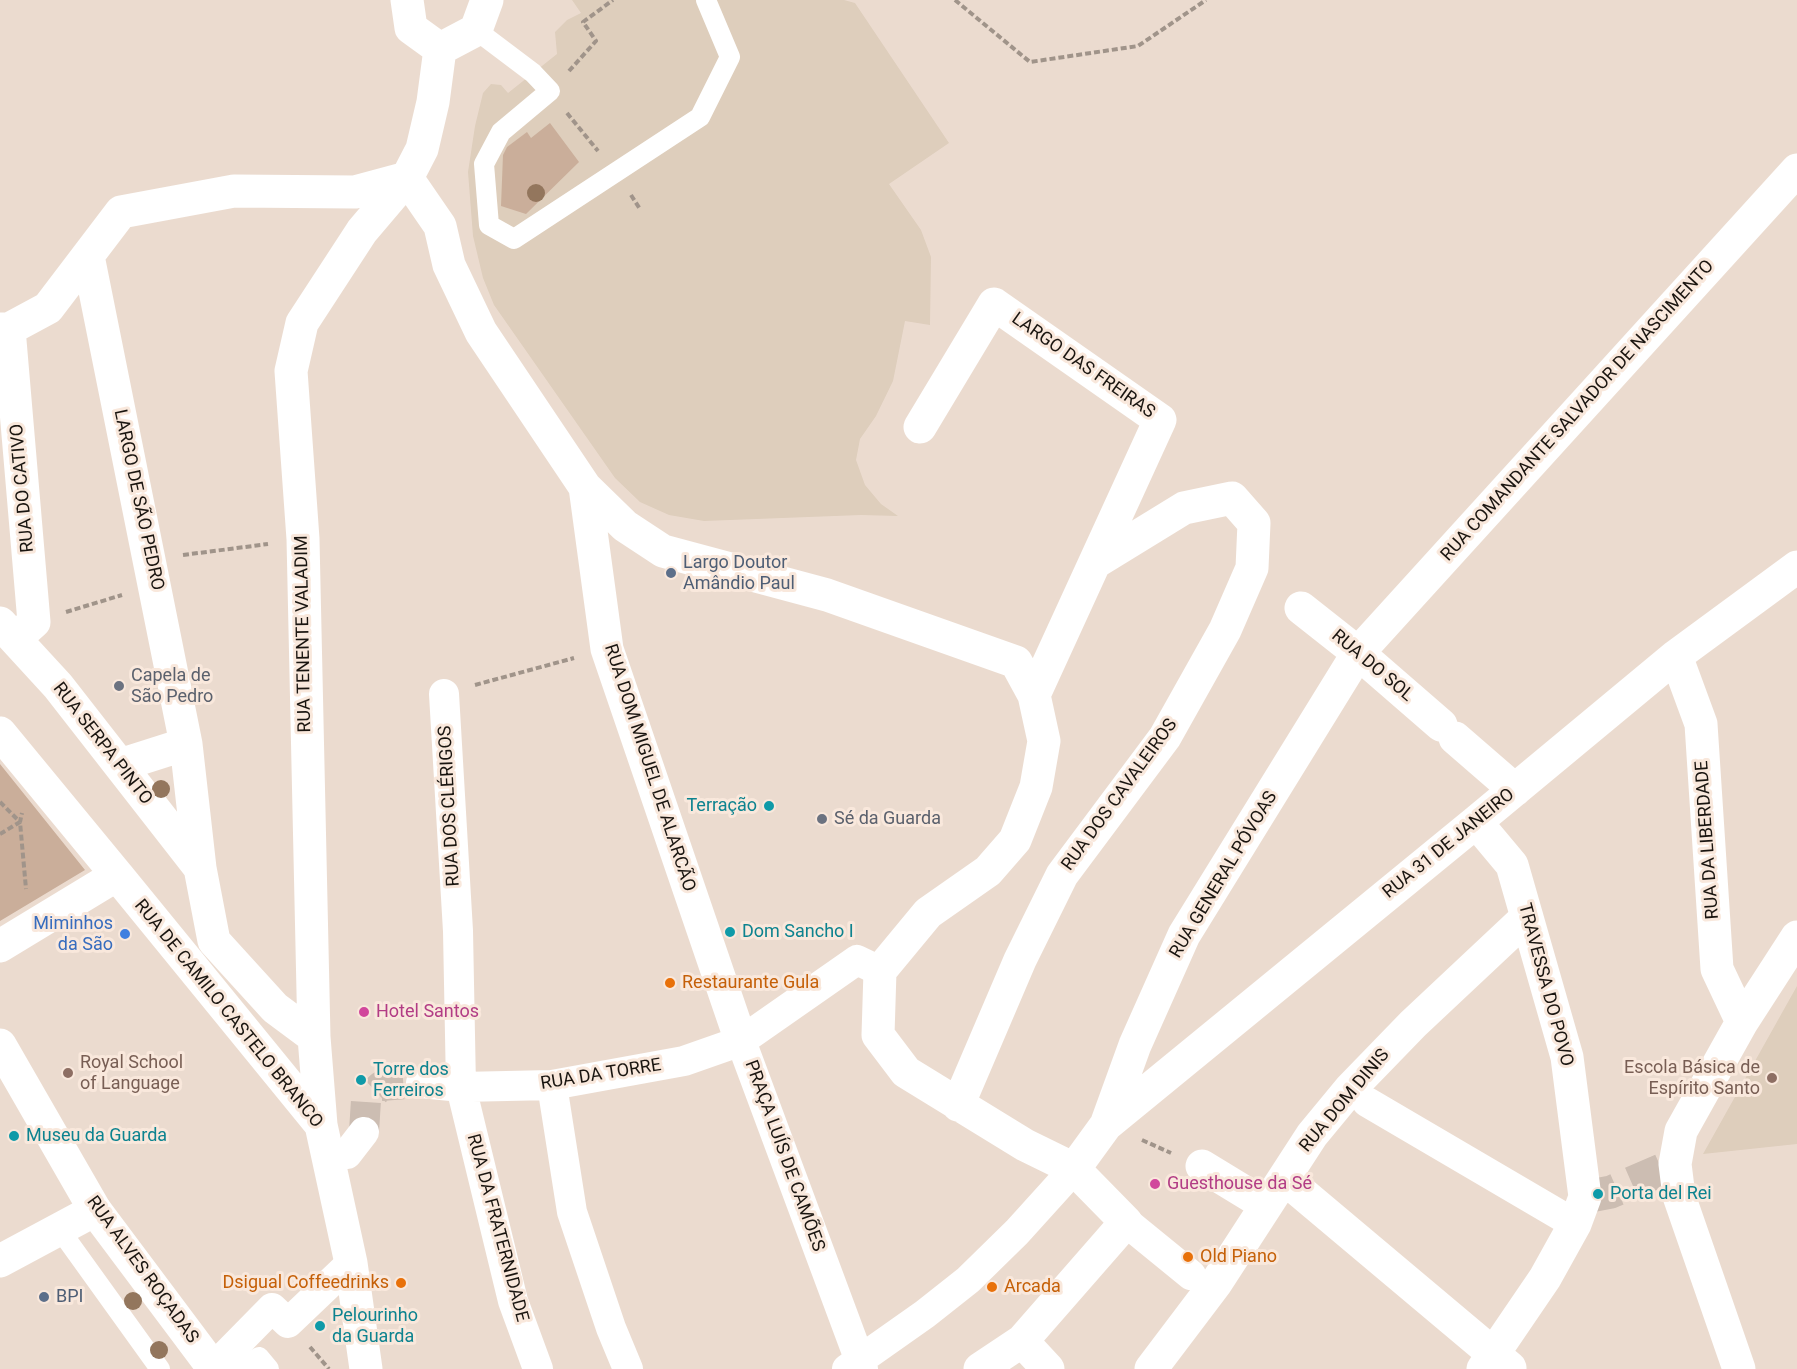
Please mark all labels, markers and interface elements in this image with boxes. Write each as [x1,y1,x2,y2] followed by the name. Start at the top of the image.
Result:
[1437,256,1719,566] street label: RUA COMANDANTE SALVADOR DE NASCIMENTO
[1007,308,1159,424] street label: LARGO DAS FREIRAS
[108,408,168,592] street label: LARGO DE SÃO PEDRO
[7,423,39,553] street label: RUA DO CATIVO
[291,535,317,733] street label: RUA TENENTE VALADIM
[683,552,795,594] place label: Largo Doutor Amândio Paul
[664,566,678,580] marker: Largo Doutor Amândio Paul
[1327,626,1417,706] street label: RUA DO SOL
[599,642,699,894] street label: RUA DOM MIGUEL DE ALARCÃO
[131,665,213,708] place label: Capela de São Pedro
[48,679,156,809] street label: RUA SERPA PINTO
[112,679,126,693] marker: Capela de São Pedro
[1058,715,1182,875] street label: RUA DOS CAVALEIROS
[435,725,465,887] street label: RUA DOS CLÉRIGOS
[1692,760,1724,920] street label: RUA DA LIBERDADE
[1379,784,1519,904] street label: RUA 31 DE JANEIRO
[1166,788,1282,962] street label: RUA GENERAL PÓVOAS
[686,795,757,817] place label: Terração
[762,799,776,813] marker: Terração
[834,808,941,830] place label: Sé da Guarda
[815,812,829,826] marker: Sé da Guarda
[129,896,327,1132] street label: RUA DE CAMILO CASTELO BRANCO
[1513,901,1577,1069] street label: TRAVESSA DO POVO
[33,913,113,956] place label: Miminhos da São
[742,921,854,943] place label: Dom Sancho I
[723,925,737,939] marker: Dom Sancho I
[118,927,132,941] marker: Miminhos da São
[682,972,819,994] place label: Restaurante Gula
[663,976,677,990] marker: Restaurante Gula
[376,1001,479,1023] place label: Hotel Santos
[357,1005,371,1019] marker: Hotel Santos
[1295,1045,1395,1157] street label: RUA DOM DINIS
[80,1052,183,1094] place label: Royal School of Language
[539,1055,663,1095] street label: RUA DA TORRE
[739,1057,829,1255] street label: PRAÇA LUÍS DE CAMÕES
[1624,1057,1760,1100] place label: Escola Básica de Espírito Santo
[373,1059,449,1102] place label: Torre dos Ferreiros
[61,1066,75,1080] marker: Royal School of Language
[1765,1071,1779,1085] marker: Escola Básica de Espírito Santo
[354,1073,368,1087] marker: Torre dos Ferreiros
[26,1125,167,1147] place label: Museu da Guarda
[7,1129,21,1143] marker: Museu da Guarda
[462,1132,532,1324] street label: RUA DA FRATERNIDADE
[1167,1173,1312,1195] place label: Guesthouse da Sé
[1148,1177,1162,1191] marker: Guesthouse da Sé
[1610,1183,1712,1205] place label: Porta del Rei
[1591,1187,1605,1201] marker: Porta del Rei
[81,1192,203,1348] street label: RUA ALVES ROÇADAS
[1200,1246,1277,1268] place label: Old Piano
[1181,1250,1195,1264] marker: Old Piano
[222,1272,389,1294] place label: Dsigual Coffeedrinks
[394,1276,408,1290] marker: Dsigual Coffeedrinks
[1004,1276,1061,1298] place label: Arcada
[985,1280,999,1294] marker: Arcada
[56,1286,83,1308] place label: BPI
[37,1290,51,1304] marker: BPI
[332,1305,418,1348] place label: Pelourinho da Guarda
[313,1319,327,1333] marker: Pelourinho da Guarda

